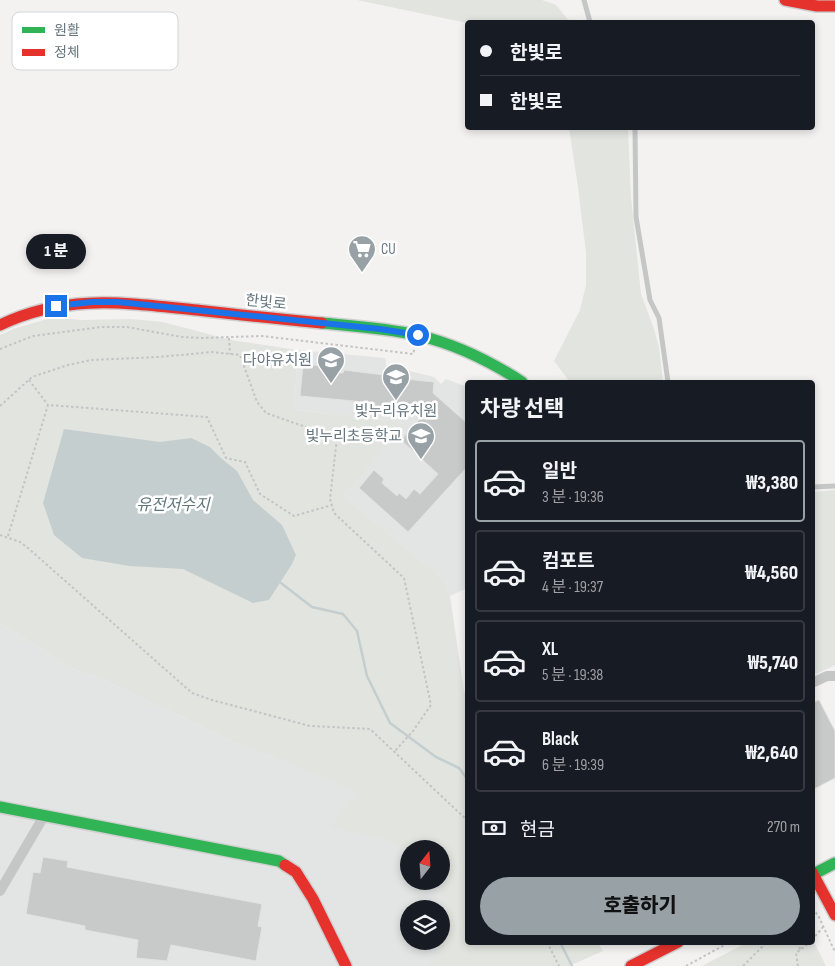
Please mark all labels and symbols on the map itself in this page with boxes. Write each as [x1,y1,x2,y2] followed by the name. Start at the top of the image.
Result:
[12,12,178,70] legend
[54,22,80,39] text: 원활
[54,44,80,61] text: 정체
[26,234,86,268] callout: 1 분
[347,234,377,273] supermarket icon: CU
[381,240,396,259] place label: CU
[244,291,288,314] street label: 한빛로
[45,295,67,317] route end
[407,324,429,346] route start
[316,345,346,384] school or university icon: 다야유치원
[243,351,312,370] place label: 다야유치원
[381,362,411,401] school or university icon: 빛누리유치원
[355,402,437,421] place label: 빛누리유치원
[406,421,436,460] school or university icon: 빛누리초등학교
[305,427,402,446] place label: 빛누리초등학교
[136,496,211,515] water label: 유전저수지
[400,840,450,890] north arrow

